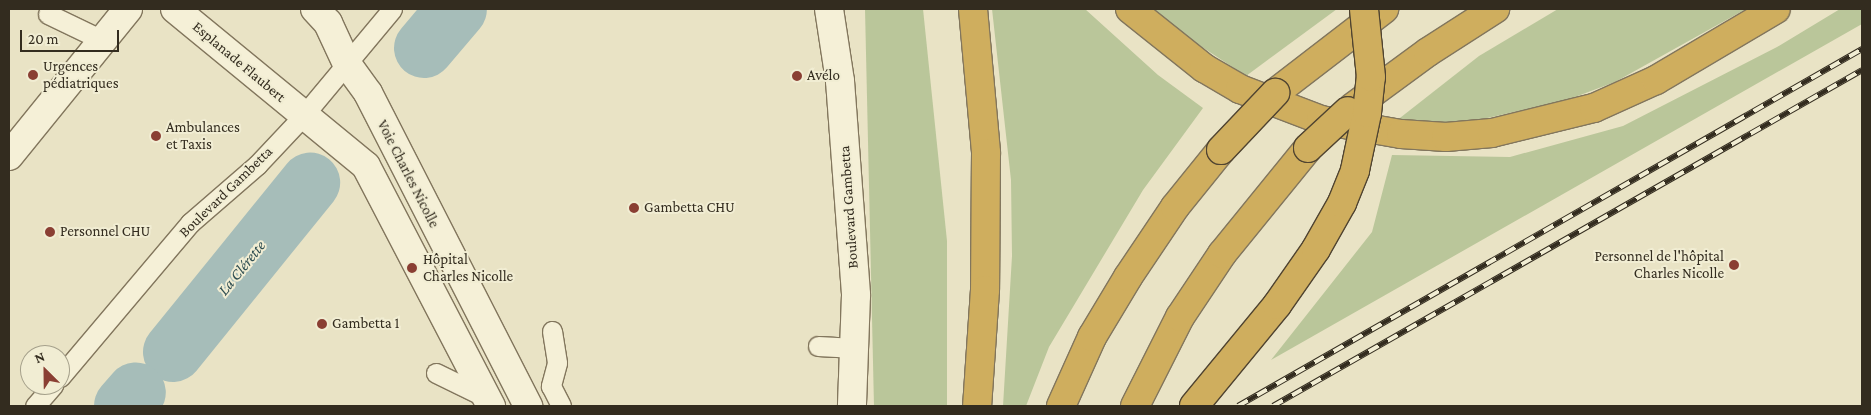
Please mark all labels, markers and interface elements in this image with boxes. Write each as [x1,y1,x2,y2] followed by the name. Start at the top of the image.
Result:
[189,18,289,106] street label: Esplanade Flaubert
[22,20,121,52] scale bar
[28,31,59,47] text: 20 m
[43,57,119,92] place label: Urgences pédiatriques
[807,67,840,85] place label: Avélo
[27,69,39,81] marker: Urgences pédiatriques
[791,70,803,82] marker: Avélo
[373,117,443,231] street label: Voie Charles Nicolle
[166,118,240,153] place label: Ambulances et Taxis
[150,130,162,142] marker: Ambulances et Taxis
[175,143,277,241] street label: Boulevard Gambetta
[836,145,862,269] street label: Boulevard Gambetta
[644,199,735,217] place label: Gambetta CHU
[628,202,640,214] marker: Gambetta CHU
[60,223,150,241] place label: Personnel CHU
[44,226,56,238] marker: Personnel CHU
[214,237,270,299] water label: La Clérette
[1594,247,1724,282] place label: Personnel de l'hôpital Charles Nicolle
[423,250,513,285] place label: Hôpital Charles Nicolle
[1728,259,1740,271] marker: Personnel de l'hôpital Charles Nicolle
[405,261,419,275] marker: Hôpital Charles Nicolle
[332,315,399,333] place label: Gambetta 1
[316,318,328,330] marker: Gambetta 1
[20,345,70,395] north arrow
[32,348,47,366] text: N

